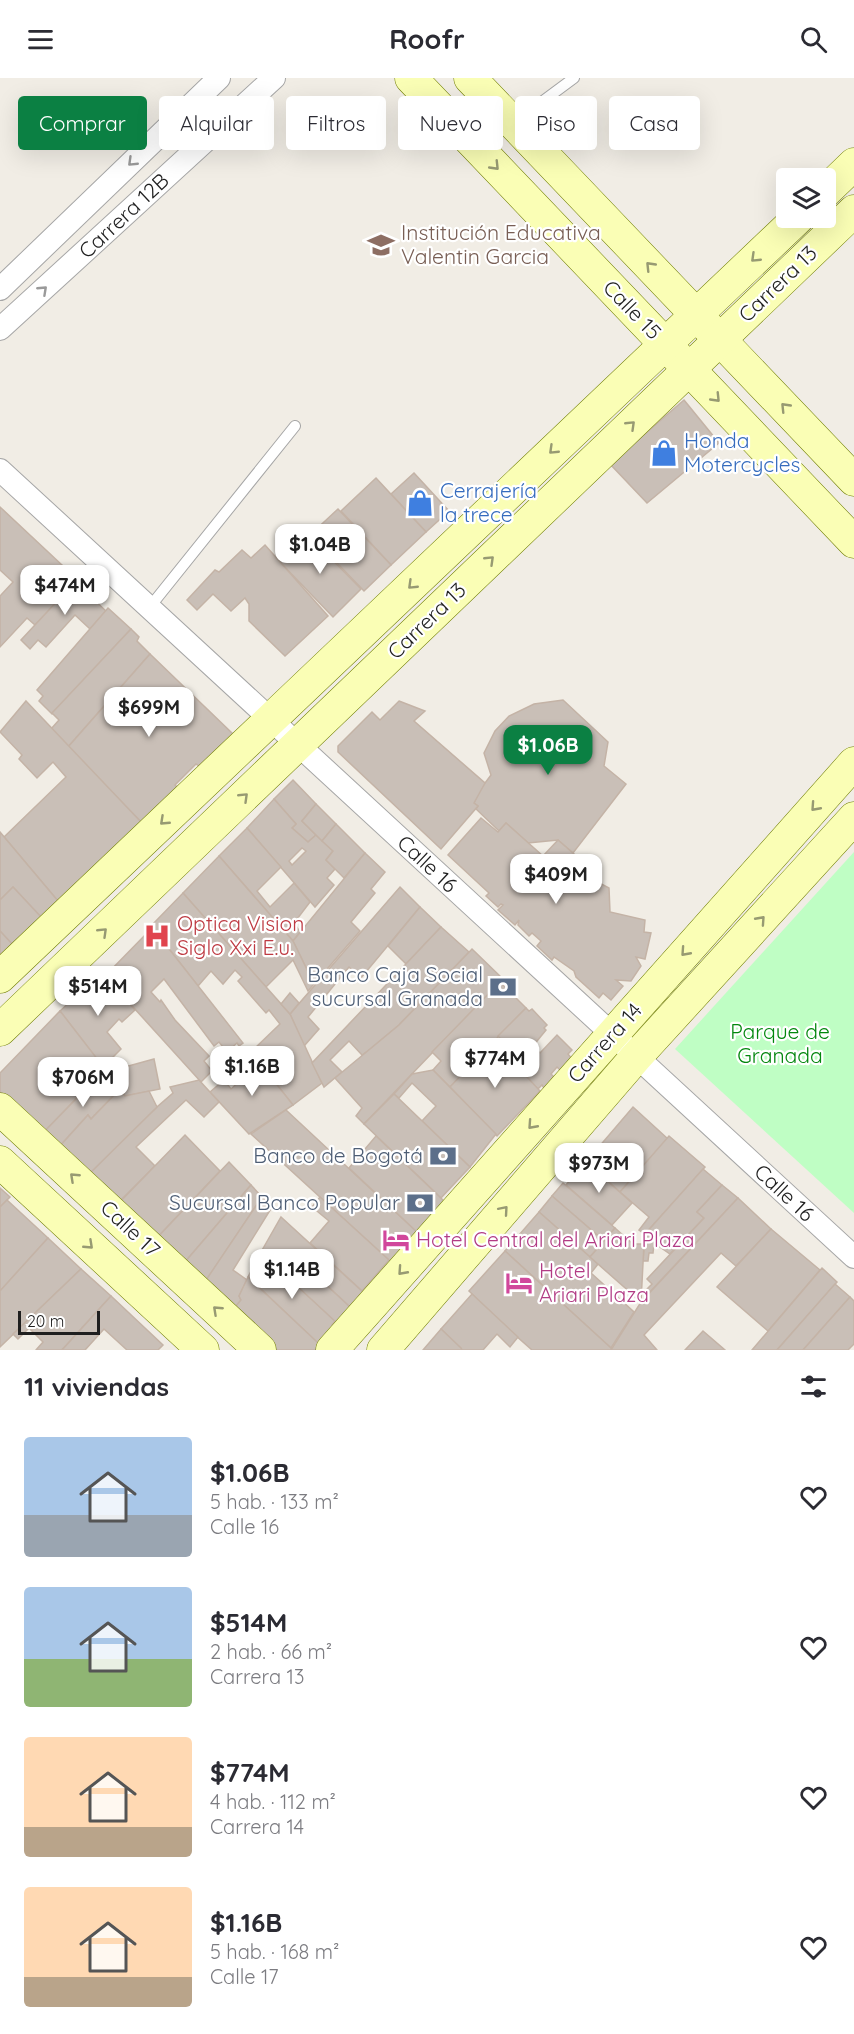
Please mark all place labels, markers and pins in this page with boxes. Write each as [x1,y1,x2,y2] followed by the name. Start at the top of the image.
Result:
[401,219,601,269] place label: Institución Educativa Valentin Garcia
[366,230,396,260] school or university icon: Institución Educativa Valentin Garcia
[684,427,800,477] place label: Honda Motercycles
[649,438,679,468] shop icon: Honda Motercycles
[440,477,537,527] place label: Cerrajería la trece
[405,488,435,518] shop icon: Cerrajería la trece
[271,524,369,575] pin: $1.04B
[23,565,107,616] pin: $474M
[107,687,191,738] pin: $699M
[499,725,597,776] pin: $1.06B
[514,854,598,905] pin: $409M
[177,910,304,960] place label: Optica Vision Siglo Xxi E.u.
[142,921,172,951] hospital icon: Optica Vision Siglo Xxi E.u.
[307,961,483,1011] place label: Banco Caja Social sucursal Granada
[56,966,140,1017] pin: $514M
[488,972,518,1002] bank icon: Banco Caja Social sucursal Granada
[453,1038,537,1089] pin: $774M
[203,1046,301,1097] pin: $1.16B
[41,1057,125,1108] pin: $706M
[428,1141,458,1171] bank icon: Banco de Bogotá
[253,1142,423,1168] place label: Banco de Bogotá
[557,1143,641,1194] pin: $973M
[405,1188,435,1218] bank icon: Sucursal Banco Popular
[169,1189,400,1215] place label: Sucursal Banco Popular
[381,1225,411,1255] hotel icon: Hotel Central del Ariari Plaza
[416,1226,694,1252] place label: Hotel Central del Ariari Plaza
[243,1249,341,1300] pin: $1.14B
[539,1257,649,1307] place label: Hotel Ariari Plaza
[504,1268,534,1298] hotel icon: Hotel Ariari Plaza

